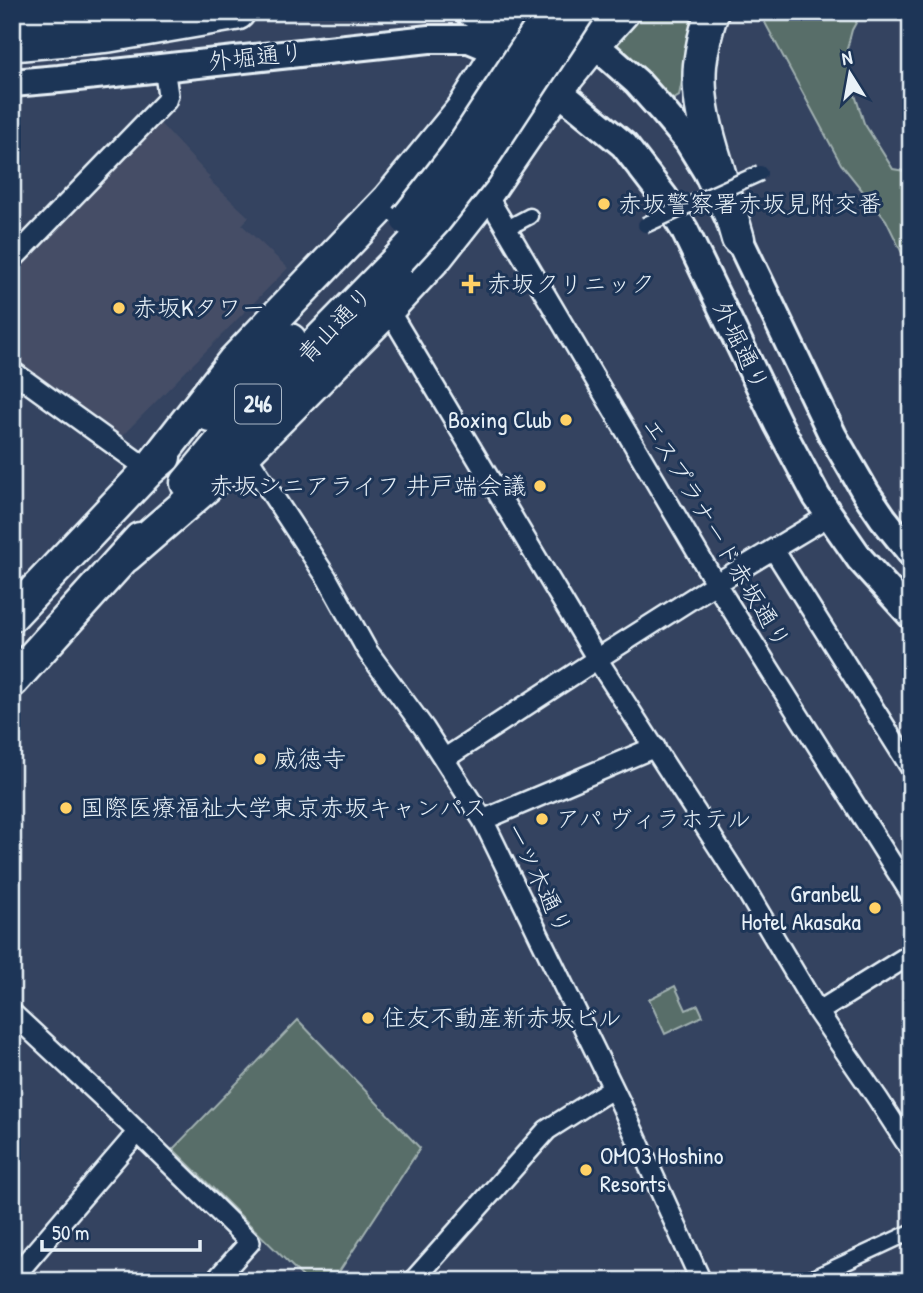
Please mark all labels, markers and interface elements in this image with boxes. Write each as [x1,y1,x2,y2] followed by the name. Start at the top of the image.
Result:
[206,35,305,77] street label: 外堀通り
[814,38,884,108] north arrow
[839,44,854,71] text: N
[618,187,882,219] place label: 赤坂警察署赤坂見附交番
[596,196,612,212] marker: 赤坂警察署赤坂見附交番
[487,267,655,299] place label: 赤坂クリニック
[461,274,481,294] marker: 赤坂クリニック
[289,279,379,370] street label: 青山通り
[133,291,266,323] place label: 赤坂Kタワー
[706,295,777,396] street label: 外堀通り
[111,300,127,316] marker: 赤坂Kタワー
[235,384,281,424] road number: 246
[448,403,552,435] place label: Boxing Club
[635,411,799,654] street label: エスプラナード赤坂通り
[558,412,574,428] marker: Boxing Club
[209,469,526,501] place label: 赤坂シニアライフ 井戸端会議
[532,478,548,494] marker: 赤坂シニアライフ 井戸端会議
[274,742,346,774] place label: 威徳寺
[252,751,268,767] marker: 威徳寺
[80,791,487,823] place label: 国際医療福祉大学東京赤坂キャンパス
[58,800,74,816] marker: 国際医療福祉大学東京赤坂キャンパス
[556,802,751,834] place label: アパ ヴィラホテル
[534,811,550,827] marker: アパ ヴィラホテル
[499,818,581,940] street label: 一ツ木通り
[741,877,862,937] place label: Granbell Hotel Akasaka
[867,900,883,916] marker: Granbell Hotel Akasaka
[382,1001,622,1033] place label: 住友不動産新赤坂ビル
[360,1010,376,1026] marker: 住友不動産新赤坂ビル
[600,1139,724,1199] place label: OMO3 Hoshino Resorts
[578,1162,594,1178] marker: OMO3 Hoshino Resorts
[42,1209,200,1253] scale bar
[52,1218,89,1247] text: 50 m

